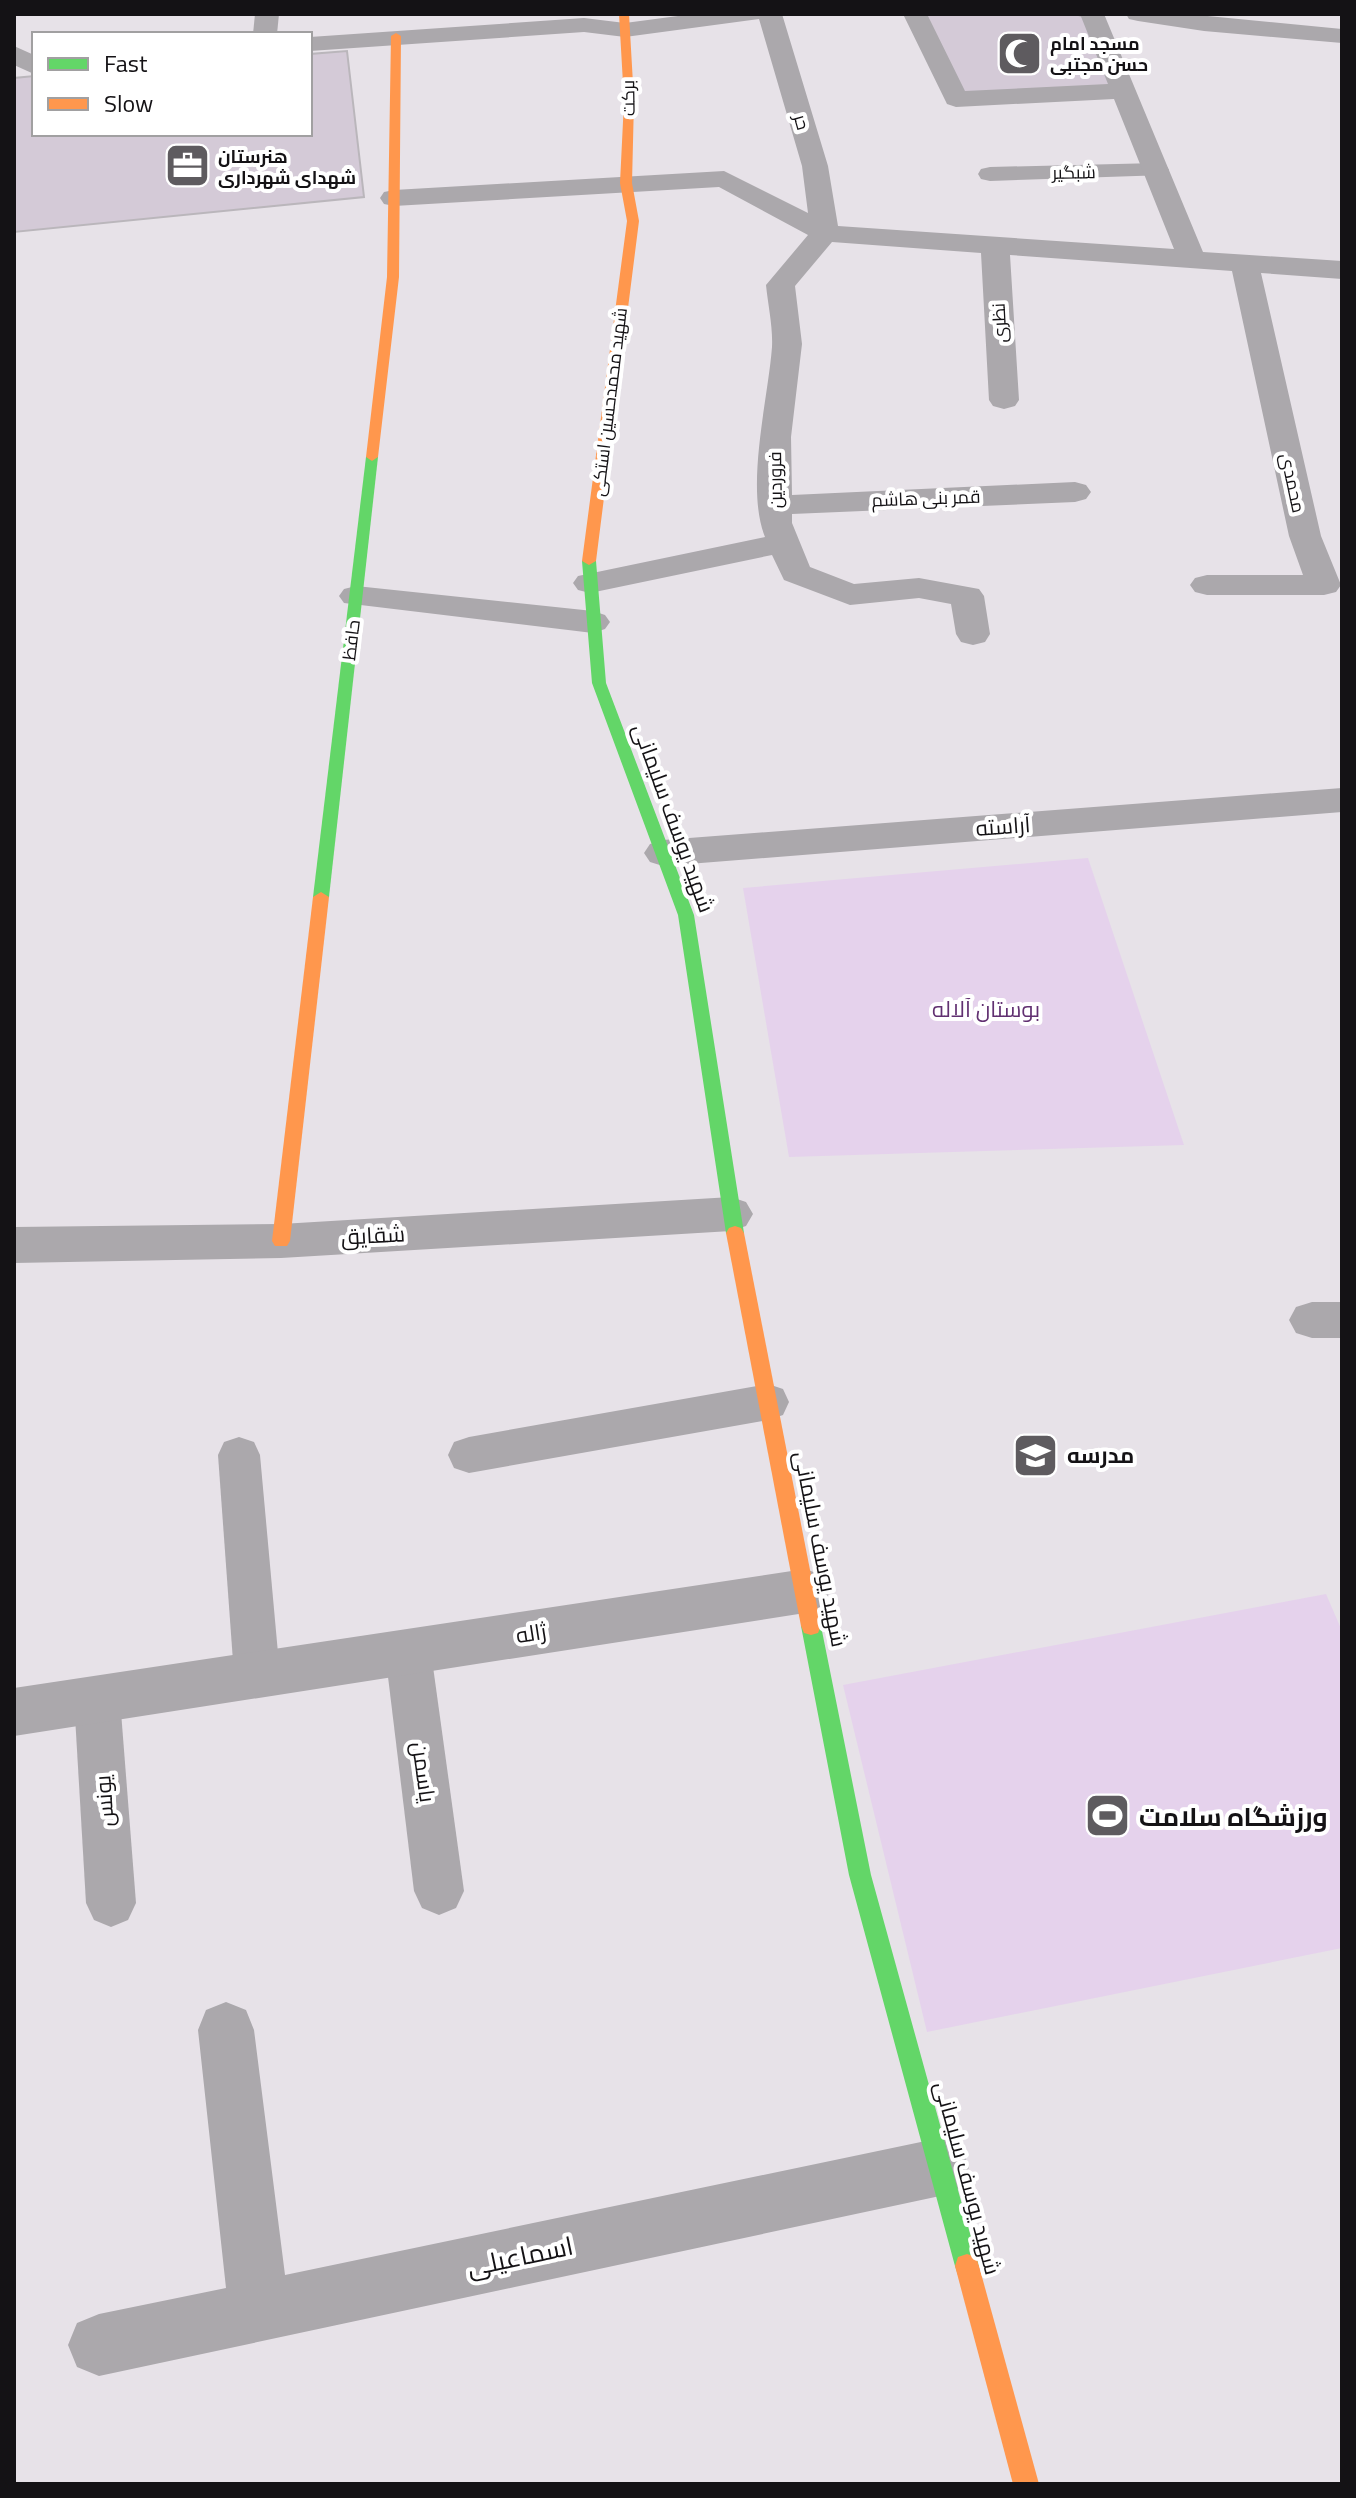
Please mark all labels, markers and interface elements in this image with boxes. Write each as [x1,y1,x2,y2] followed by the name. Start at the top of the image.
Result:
[995,29,1043,77] mosque icon: مسجد امام حسن مجتبی
[1050,30,1148,78] place label: مسجد امام حسن مجتبی
[32,32,312,136] legend
[104,45,148,81] text: Fast
[614,80,642,116] street label: برکت
[104,85,153,121] text: Slow
[787,110,817,133] street label: حر
[163,142,211,190] office icon: هنرستان شهدای شهرداری
[218,143,356,191] place label: هنرستان شهدای شهرداری
[1051,158,1096,186] street label: شبگیر
[984,302,1014,344] street label: نظری
[584,306,634,498] street label: شهید محمدحسین استکی
[761,451,789,509] street label: فروردین
[1274,451,1312,515] street label: محمدی
[871,483,981,513] street label: قمر بنی هاشم
[335,618,367,662] street label: حافظ
[624,719,724,917] street label: شهید یوسف سلیمانی
[974,807,1032,845] street label: آراسته
[932,992,1040,1026] park label: بوستان آلاله
[340,1216,406,1254] street label: شقایق
[1012,1431,1060,1479] school or university icon: مدرسه
[1067,1438,1134,1472] place label: مدرسه
[785,1448,857,1650] street label: شهید یوسف سلیمانی
[513,1614,549,1652] street label: ژاله
[403,1740,445,1805] street label: یاسمن
[85,1774,123,1828] street label: یونس
[1084,1792,1132,1840] sports icon: ورزشگاه سلامت
[1139,1797,1328,1836] place label: ورزشگاه سلامت
[926,2078,1010,2278] street label: شهید یوسف سلیمانی
[463,2226,577,2286] street label: اسماعیلی

